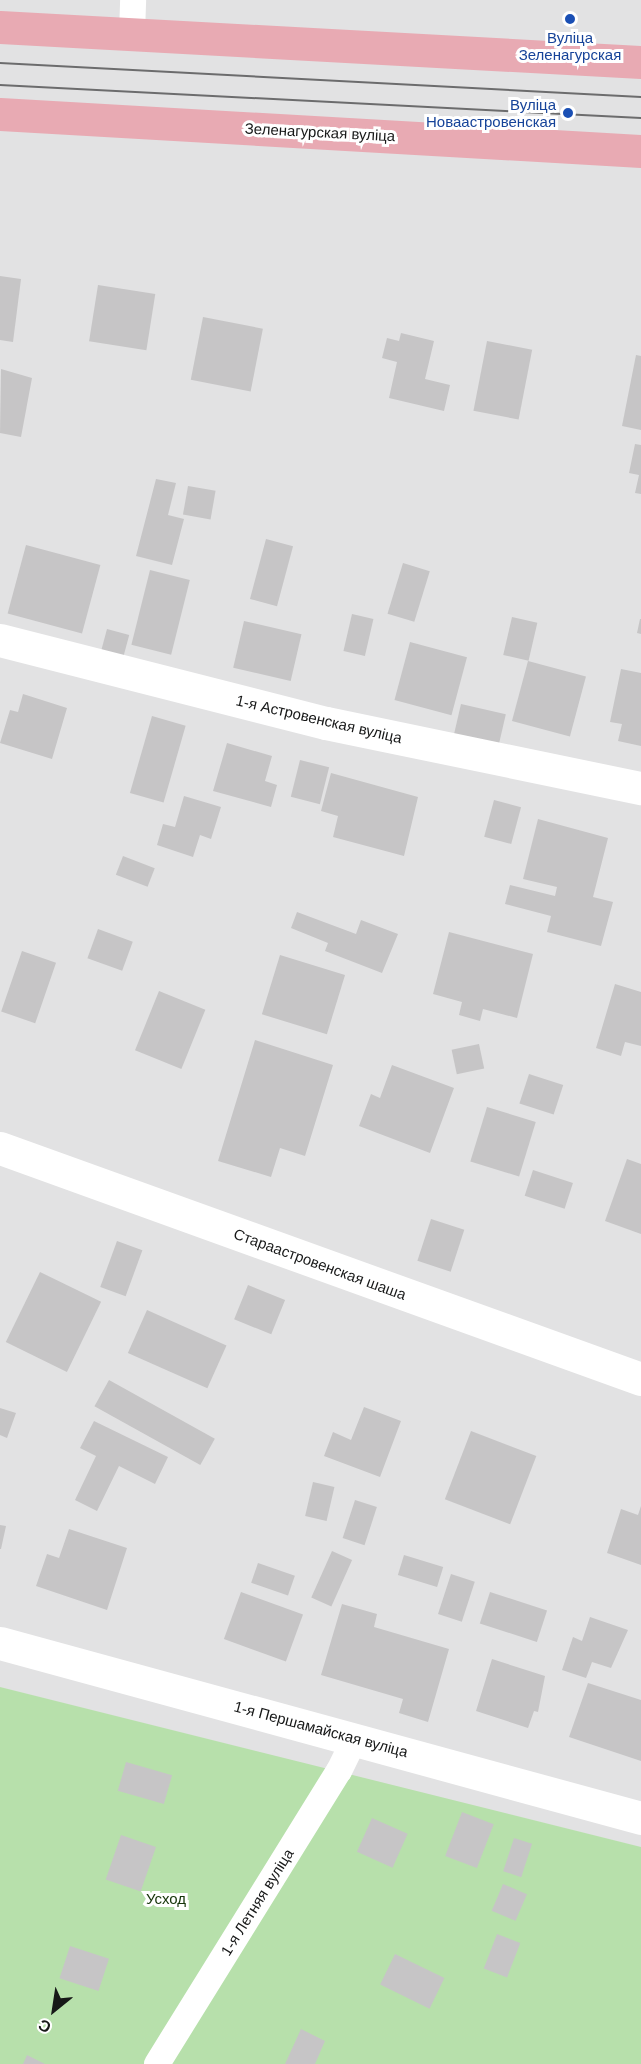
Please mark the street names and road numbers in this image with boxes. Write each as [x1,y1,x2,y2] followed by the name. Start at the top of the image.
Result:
[244,119,396,145] street label: Зеленагурская вуліца
[234,691,404,747] street label: 1-я Астровенская вуліца
[231,1224,409,1304] street label: Стараастровенская шаша
[232,1697,410,1761] street label: 1-я Першамайская вуліца
[217,1845,297,1959] street label: 1-я Летняя вуліца

